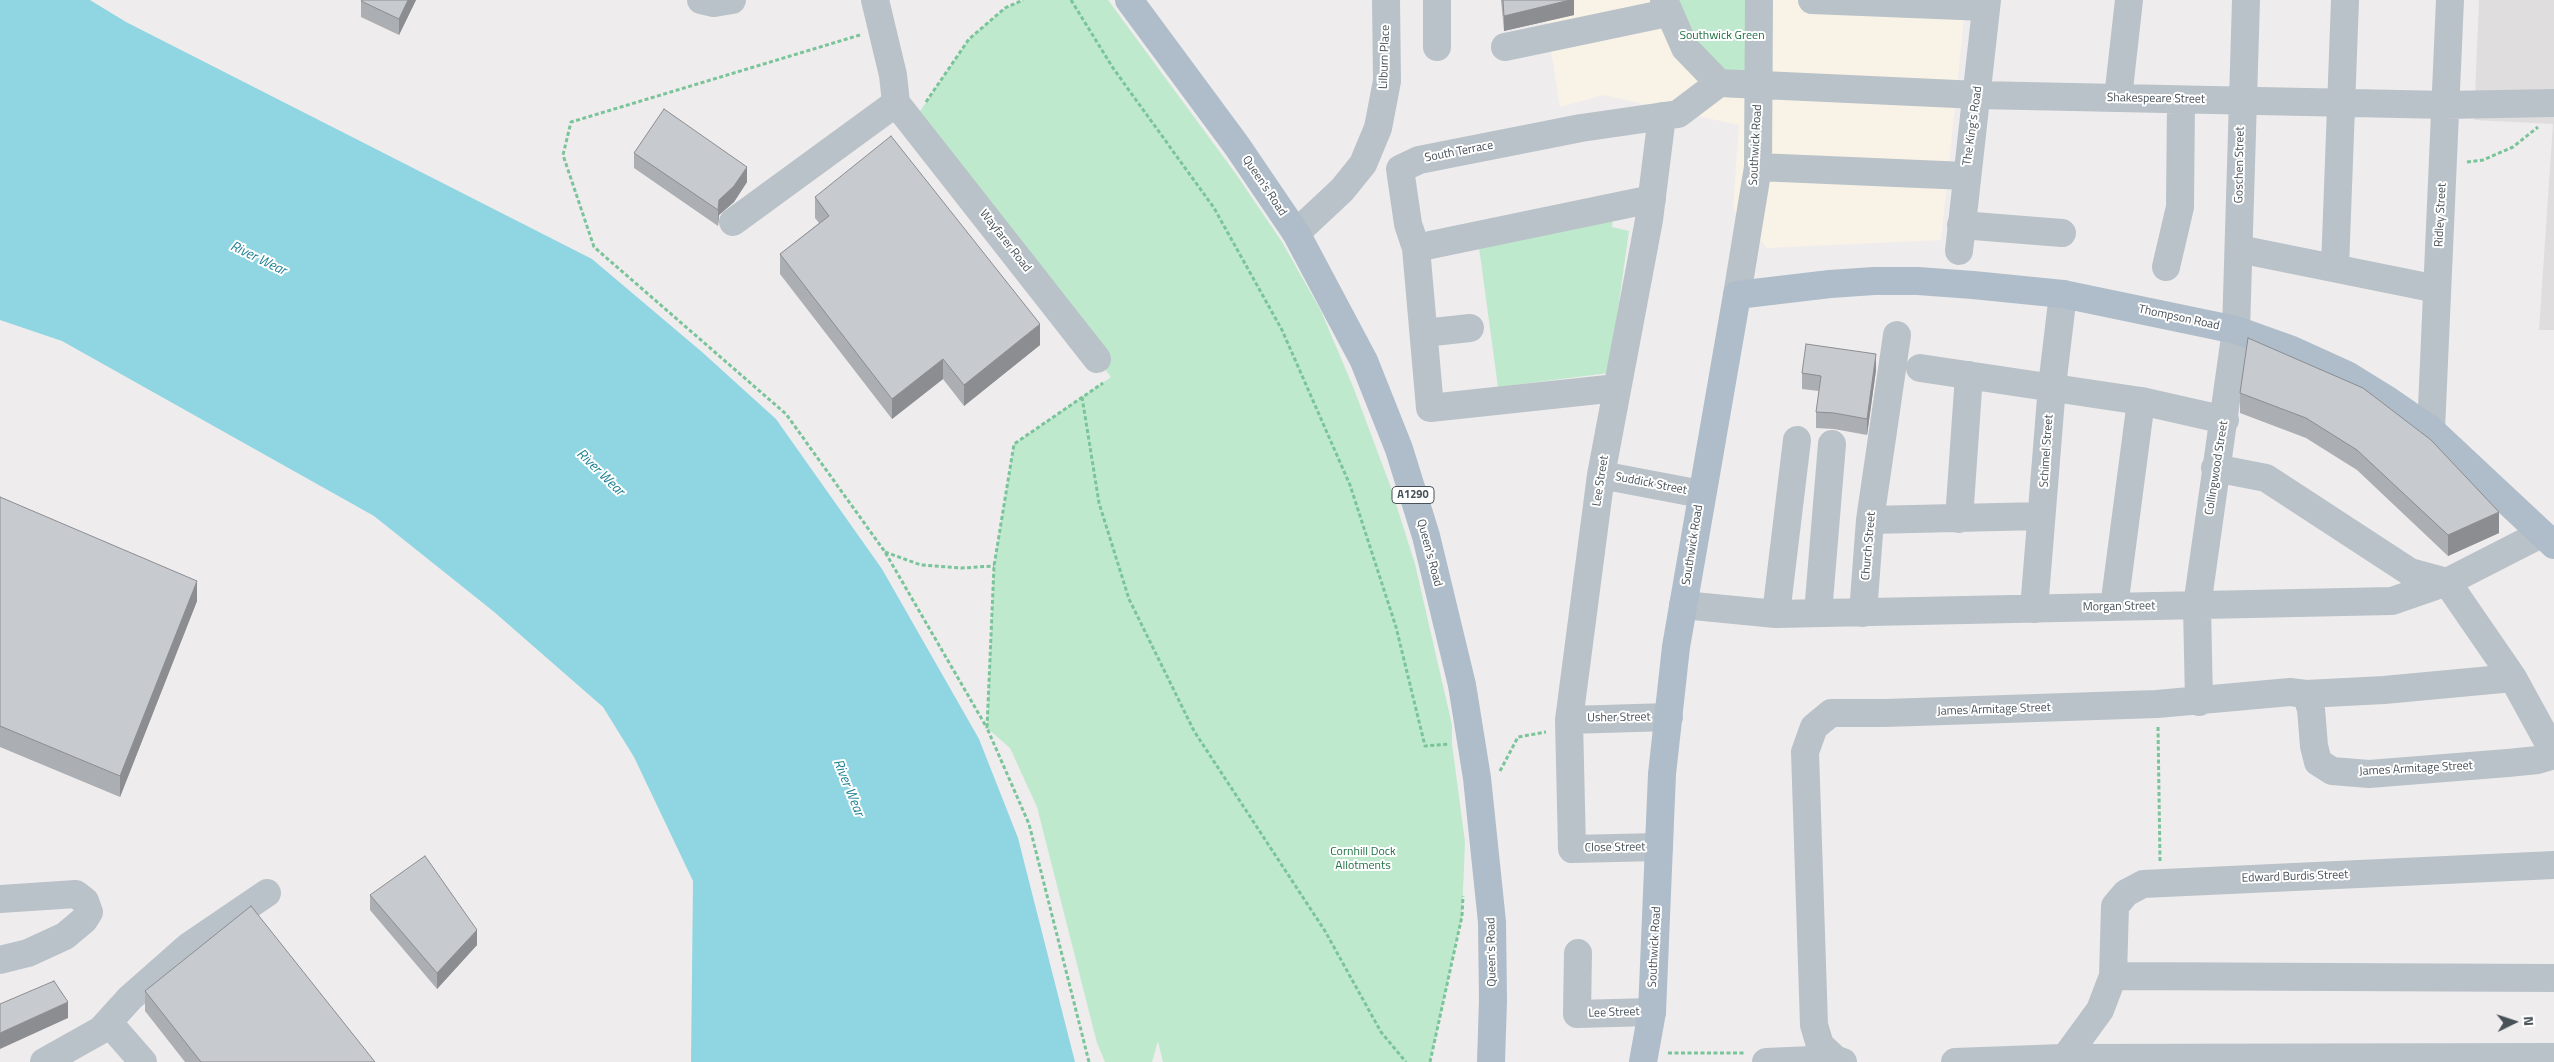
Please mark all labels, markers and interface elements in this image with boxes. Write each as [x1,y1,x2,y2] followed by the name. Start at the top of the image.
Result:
[1377,25,1393,89] street label: Lilburn Place
[1679,29,1765,43] park label: Southwick Green
[1960,85,1986,167] street label: The King's Road
[2107,91,2205,107] street label: Shakespeare Street
[1747,104,1765,186] street label: Southwick Road
[2232,126,2248,204] street label: Goschen Street
[1424,138,1494,166] street label: South Terrace
[1239,153,1289,219] street label: Queen's Road
[2432,182,2450,248] street label: Ridley Street
[976,207,1034,275] street label: Wayfarer Road
[227,238,289,280] water label: River Wear
[2137,302,2221,334] street label: Thompson Road
[2037,414,2057,488] street label: Schimel Street
[2202,420,2232,516] street label: Collingwood Street
[573,446,627,500] water label: River Wear
[1590,454,1612,508] street label: Lee Street
[1614,470,1688,498] street label: Suddick Street
[1392,486,1434,504] road number: A1290
[1680,504,1706,586] street label: Southwick Road
[1859,511,1879,581] street label: Church Street
[1413,518,1445,588] street label: Queen's Road
[2083,599,2155,615] street label: Morgan Street
[1937,701,2051,719] street label: James Armitage Street
[1587,710,1651,726] street label: Usher Street
[829,757,867,819] water label: River Wear
[2359,759,2473,779] street label: James Armitage Street
[1584,840,1646,856] street label: Close Street
[1330,845,1396,873] park label: Cornhill Dock Allotments
[2241,868,2349,886] street label: Edward Burdis Street
[1646,906,1664,988] street label: Southwick Road
[1484,917,1500,987] street label: Queen's Road
[2489,997,2539,1047] north arrow
[1588,1005,1640,1021] street label: Lee Street
[2519,1015,2540,1026] text: N

